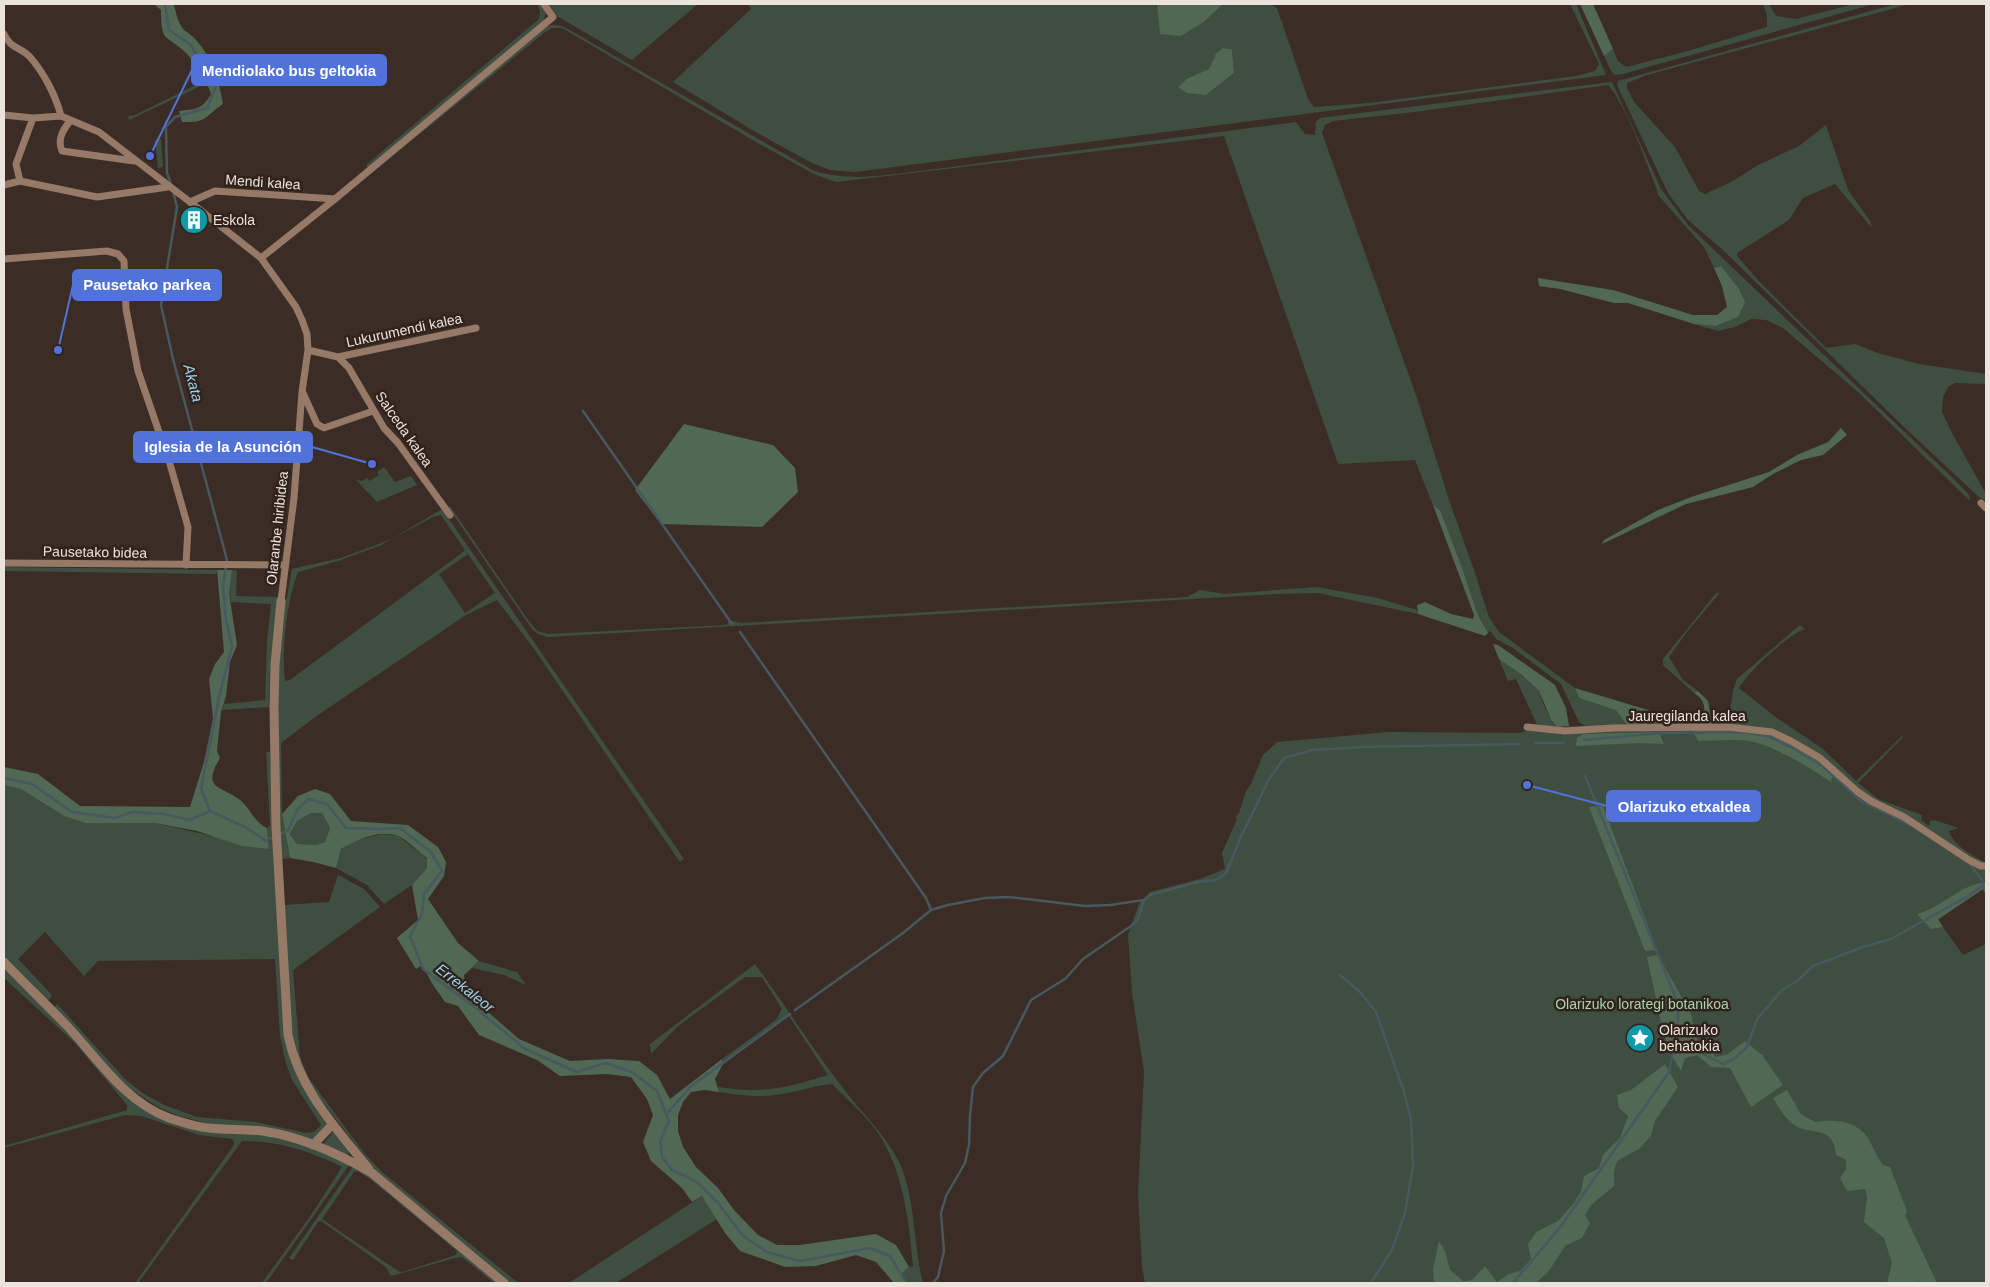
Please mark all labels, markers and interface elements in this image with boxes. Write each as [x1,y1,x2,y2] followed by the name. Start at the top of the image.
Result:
[192,55,386,85] callout: Mendiolako bus geltokia
[202,62,377,79] text: Mendiolako bus geltokia
[225,171,301,193] street label: Mendi kalea
[179,205,209,235] building icon: Eskola
[213,212,255,228] place label: Eskola
[73,270,221,300] callout: Pausetako parkea
[83,276,211,293] text: Pausetako parkea
[344,310,464,350] street label: Lukurumendi kalea
[180,361,207,404] water label: Akata
[372,388,436,470] street label: Salceda kalea
[134,432,312,462] callout: Iglesia de la Asunción
[145,438,302,455] text: Iglesia de la Asunción
[263,470,291,586] street label: Olaranbe hiribidea
[43,543,147,561] street label: Pausetako bidea
[1628,708,1746,724] street label: Jauregilanda kalea
[1607,791,1760,821] callout: Olarizuko etxaldea
[1618,798,1751,815] text: Olarizuko etxaldea
[433,960,499,1016] water label: Errekaleor
[1555,996,1729,1012] park label: Olarizuko lorategi botanikoa
[1659,1022,1720,1054] place label: Olarizuko behatokia
[1625,1023,1655,1053] place icon: Olarizuko behatokia

